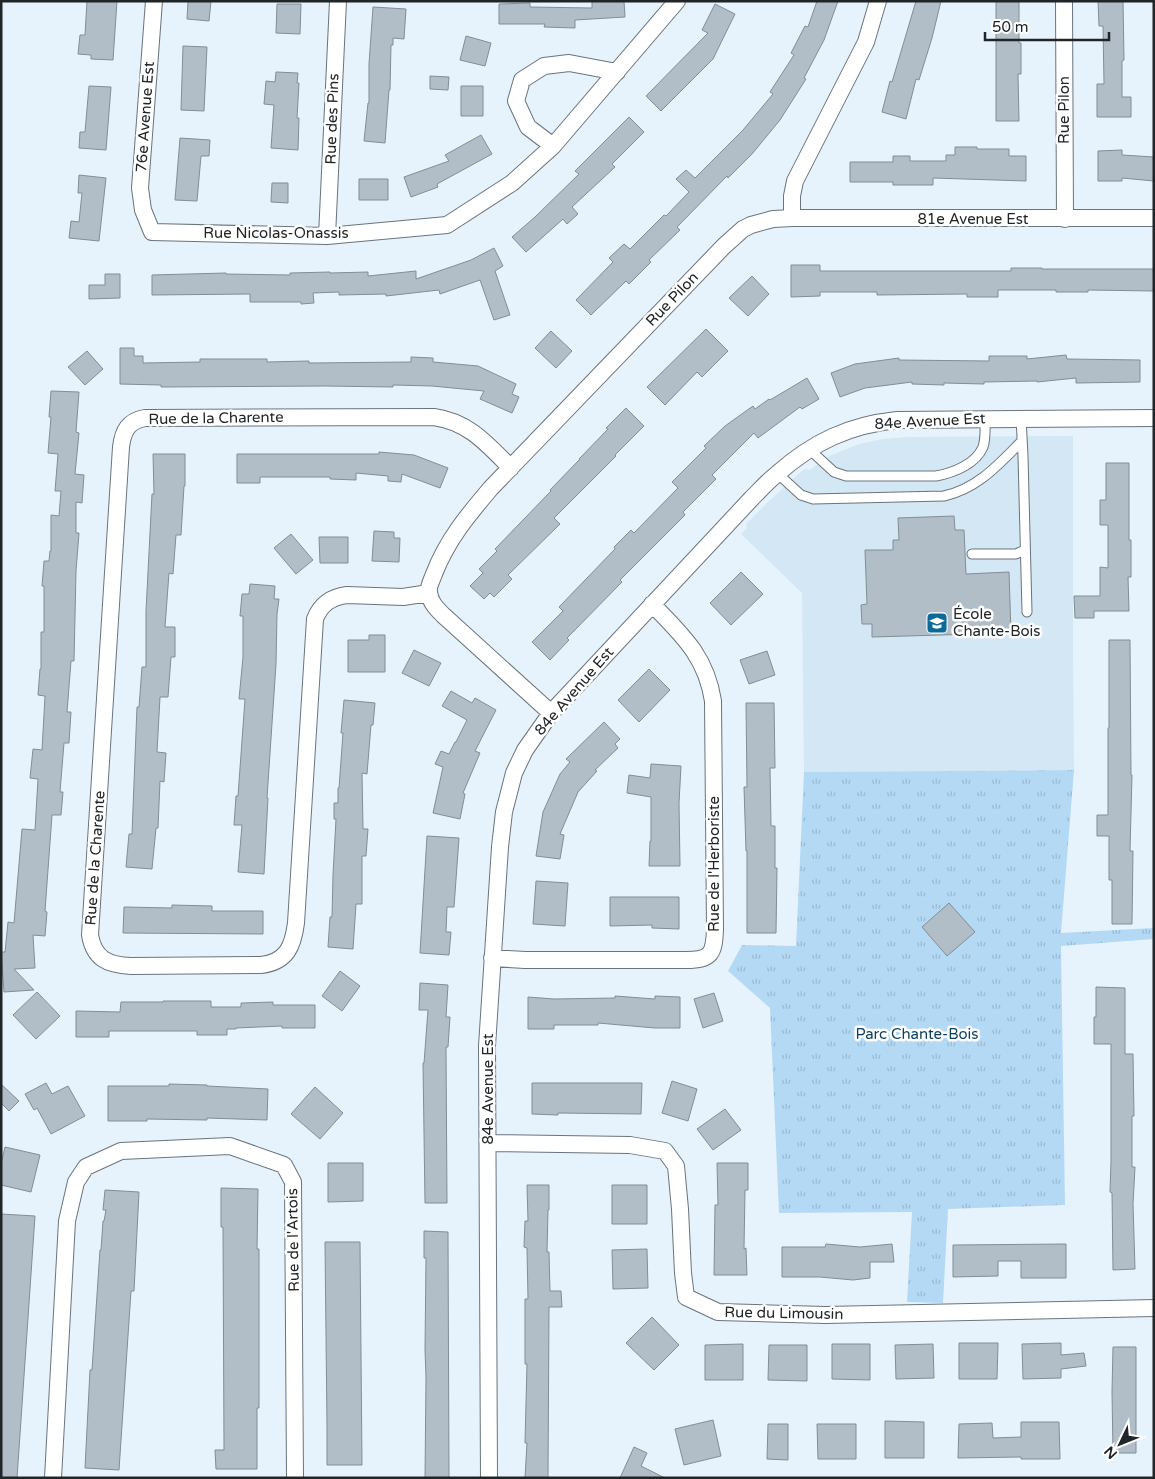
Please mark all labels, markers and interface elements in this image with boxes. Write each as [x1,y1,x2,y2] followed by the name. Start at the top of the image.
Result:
[985,10,1109,42] scale bar
[992,18,1029,36] text: 50 m
[132,61,158,173] street label: 76e Avenue Est
[321,73,343,165] street label: Rue des Pins
[1055,76,1073,144] street label: Rue Pilon
[917,210,1029,228] street label: 81e Avenue Est
[203,224,349,242] street label: Rue Nicolas-Onassis
[642,268,702,330] street label: Rue Pilon
[148,408,284,428] street label: Rue de la Charente
[874,409,986,433] street label: 84e Avenue Est
[953,605,1041,640] place label: École Chante-Bois
[925,611,949,635] school or university icon: École Chante-Bois
[531,643,617,739] street label: 84e Avenue Est
[81,790,109,926] street label: Rue de la Charente
[705,796,723,932] street label: Rue de l'Herboriste
[855,1025,979,1043] park label: Parc Chante-Bois
[479,1033,497,1145] street label: 84e Avenue Est
[283,1188,303,1292] street label: Rue de l'Artois
[724,1303,844,1323] street label: Rue du Limousin
[1095,1419,1145,1469] north arrow
[1101,1443,1121,1462] text: N

